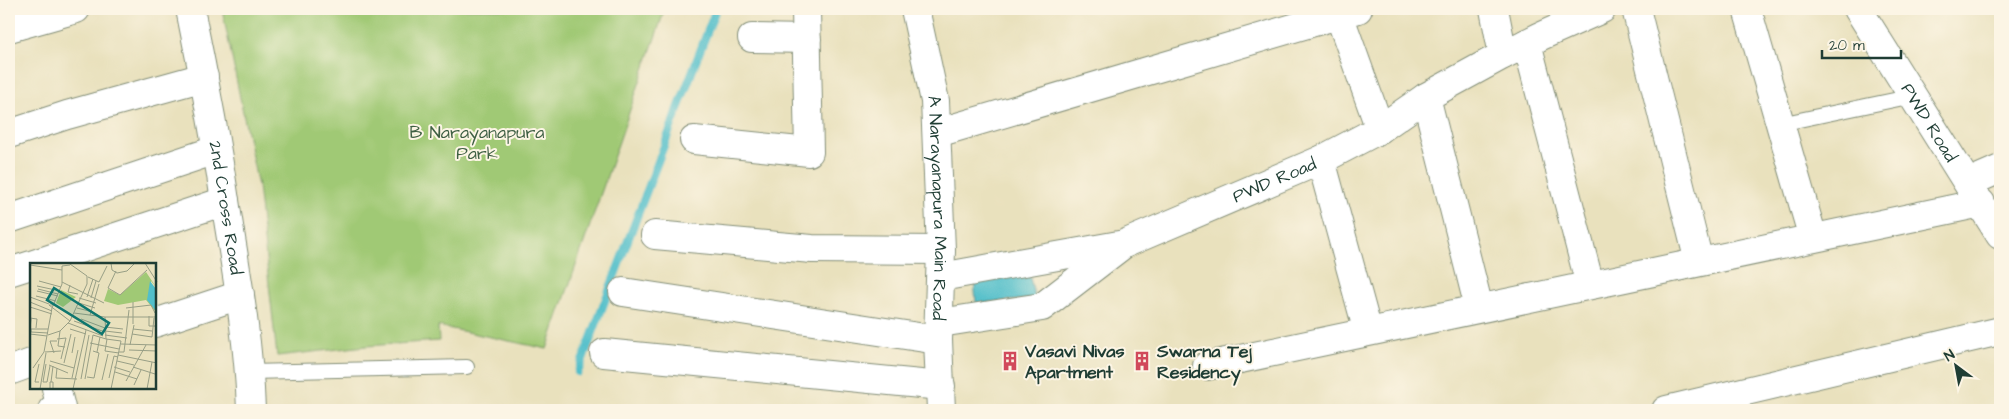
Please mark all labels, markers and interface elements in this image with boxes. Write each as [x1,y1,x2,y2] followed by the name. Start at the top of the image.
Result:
[1822,28,1900,60] scale bar
[1829,35,1865,56] text: 20 m
[1895,78,1963,167] street label: PWD Road
[922,93,954,321] street label: A Narayanapura Main Road
[410,120,544,166] park label: B Narayanapura Park
[203,139,249,276] street label: 2nd Cross Road
[1229,151,1320,209] street label: PWD Road
[30,263,156,389] inset map
[1024,339,1124,385] place label: Vasavi Nivas Apartment
[1156,339,1253,386] place label: Swarna Tej Residency
[1932,342,1982,392] north arrow
[1941,345,1959,367] text: N
[999,350,1021,372] building icon: Vasavi Nivas Apartment
[1131,350,1153,372] building icon: Swarna Tej Residency

